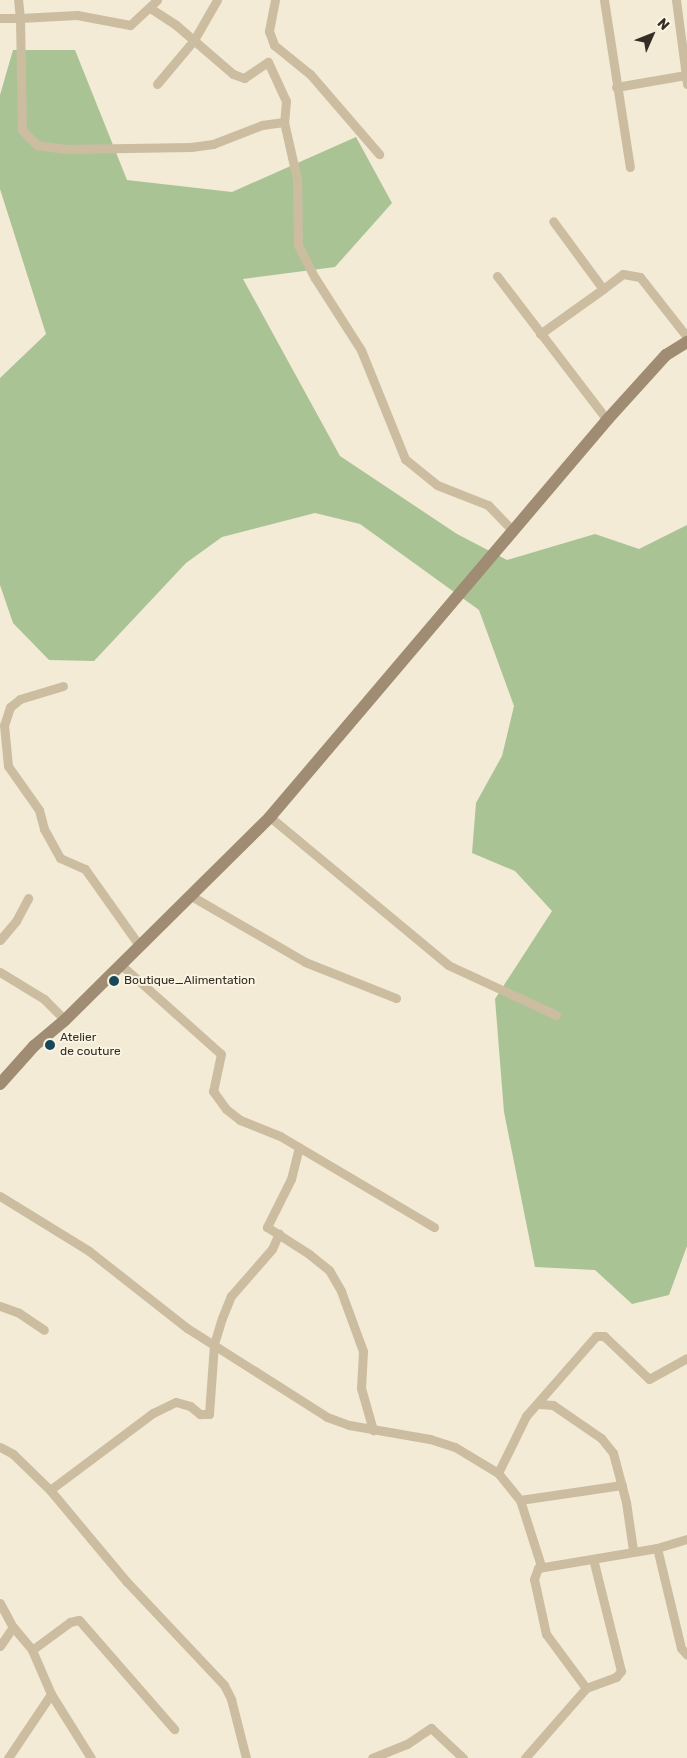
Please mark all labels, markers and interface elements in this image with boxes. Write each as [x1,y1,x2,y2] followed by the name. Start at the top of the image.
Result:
[627,10,677,60] north arrow
[654,15,673,34] text: N
[124,974,255,988] place label: Boutique_Alimentation
[108,975,120,987] marker: Boutique_Alimentation
[60,1031,121,1059] place label: Atelier de couture
[44,1039,56,1051] marker: Atelier de couture

